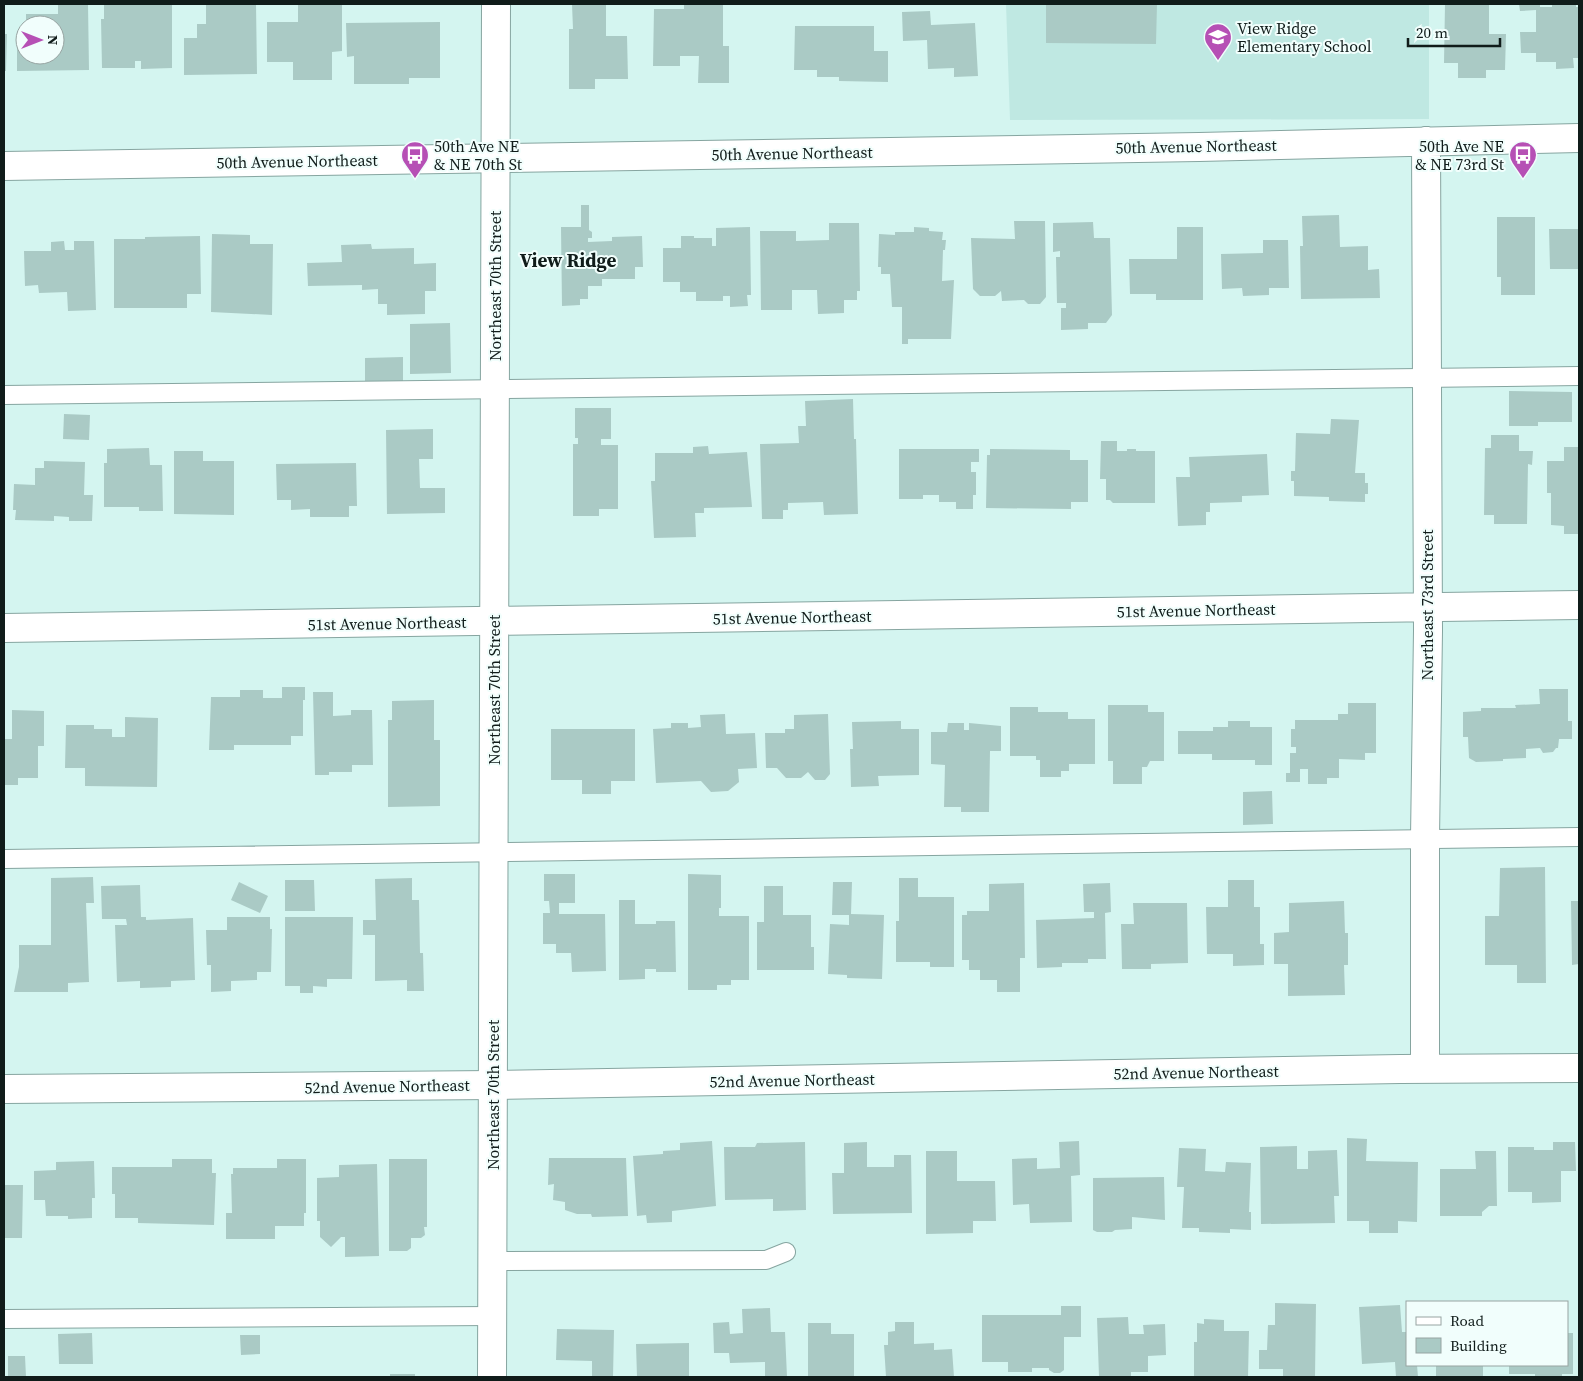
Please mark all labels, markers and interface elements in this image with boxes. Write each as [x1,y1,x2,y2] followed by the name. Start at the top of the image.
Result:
[15,15,65,65] north arrow
[1408,15,1500,47] scale bar
[1237,17,1372,57] place label: View Ridge Elementary School
[1203,22,1233,61] school or university icon: View Ridge Elementary School
[1416,22,1448,43] text: 20 m
[43,35,63,45] text: N
[1115,134,1278,158] street label: 50th Avenue Northeast
[434,135,523,175] place label: 50th Ave NE & NE 70th St
[1415,135,1505,175] place label: 50th Ave NE & NE 73rd St
[400,140,430,179] bus stop icon: 50th Ave NE & NE 70th St
[1508,140,1538,179] bus stop icon: 50th Ave NE & NE 73rd St
[711,141,874,165] street label: 50th Avenue Northeast
[216,149,379,173] street label: 50th Avenue Northeast
[484,210,506,361] street label: Northeast 70th Street
[520,247,616,273] district label: View Ridge
[1416,529,1438,681] street label: Northeast 73rd Street
[1116,598,1276,622] street label: 51st Avenue Northeast
[712,605,872,629] street label: 51st Avenue Northeast
[307,611,467,635] street label: 51st Avenue Northeast
[483,614,505,765] street label: Northeast 70th Street
[482,1019,504,1170] street label: Northeast 70th Street
[1113,1060,1280,1084] street label: 52nd Avenue Northeast
[709,1068,876,1092] street label: 52nd Avenue Northeast
[304,1074,471,1098] street label: 52nd Avenue Northeast
[1406,1301,1568,1366] legend
[1450,1310,1484,1331] text: Road
[1450,1335,1507,1356] text: Building

